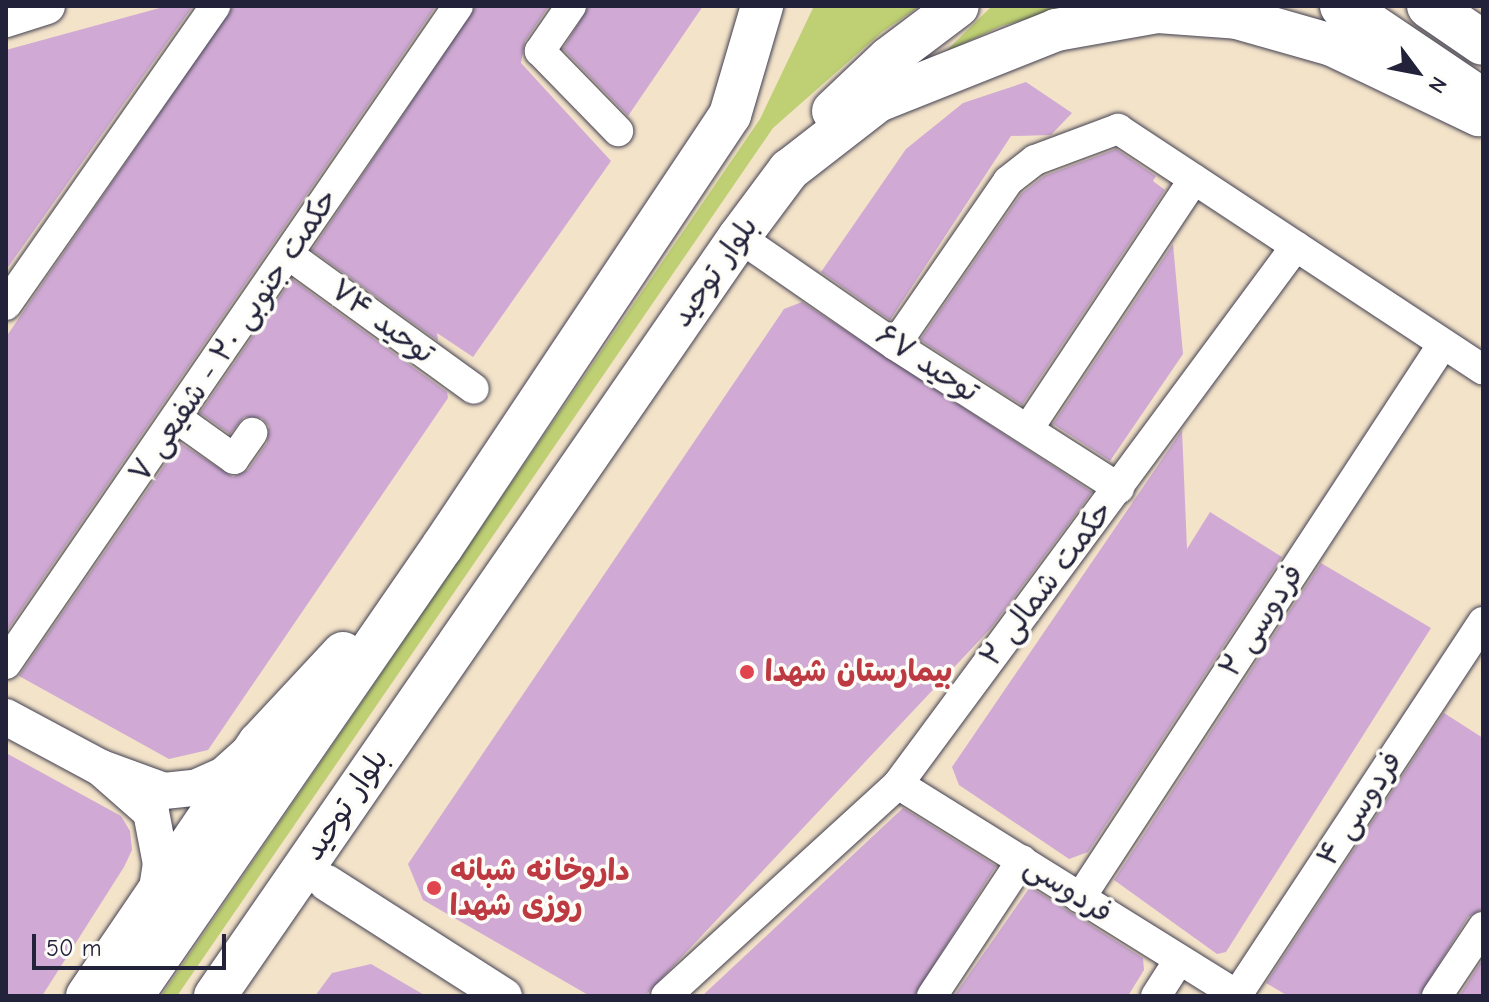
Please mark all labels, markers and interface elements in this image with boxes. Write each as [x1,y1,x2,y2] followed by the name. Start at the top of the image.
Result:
[1377,32,1457,112] north arrow
[1423,72,1452,98] text: N
[122,182,346,490] street label: حکمت جنوبی ۲۰ - شفیعی ۷
[664,210,766,334] street label: بلوار توحید
[323,272,441,372] street label: توحید ۷۴
[869,317,985,411] street label: توحید ۶۷
[973,494,1121,674] street label: حکمت شمالی ۲
[1212,558,1312,684] street label: فردوسی ۲
[765,654,952,690] place label: بیمارستان شهدا
[736,661,758,683] marker: بیمارستان شهدا
[296,742,396,868] street label: بلوار توحید
[1310,745,1410,873] street label: فردوسی ۴
[1017,848,1119,932] street label: فردوسی
[450,853,630,924] place label: داروخانه شبانه روزی شهدا
[425,879,443,897] marker: داروخانه شبانه روزی شهدا
[36,918,230,968] scale bar
[46,934,102,962] text: 50 m

